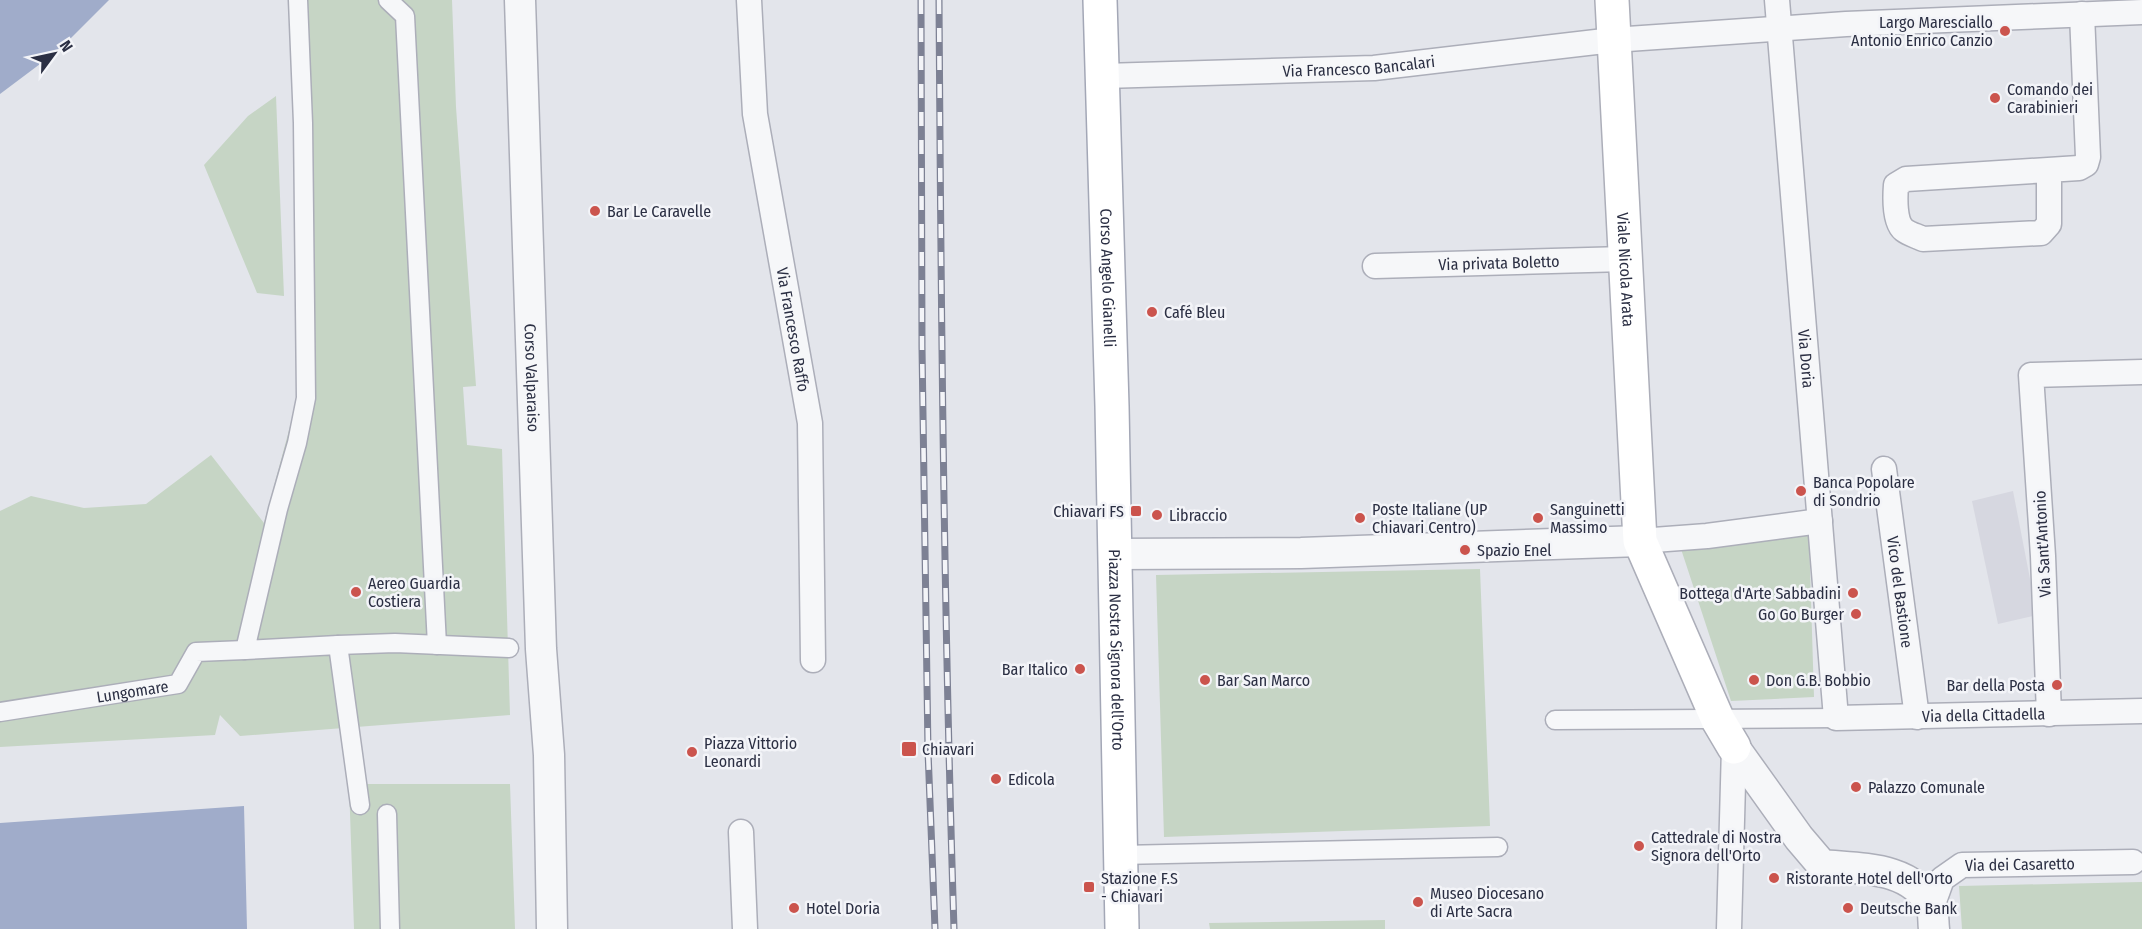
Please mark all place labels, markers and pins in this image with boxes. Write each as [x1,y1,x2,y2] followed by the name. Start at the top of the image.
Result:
[1851,13,1993,50] place label: Largo Maresciallo Antonio Enrico Canzio
[1998,24,2012,38] marker: Largo Maresciallo Antonio Enrico Canzio
[2007,80,2093,117] place label: Comando dei Carabinieri
[1988,91,2002,105] marker: Comando dei Carabinieri
[607,202,711,221] place label: Bar Le Caravelle
[588,204,602,218] marker: Bar Le Caravelle
[1164,303,1225,322] place label: Café Bleu
[1145,305,1159,319] marker: Café Bleu
[1813,473,1915,510] place label: Banca Popolare di Sondrio
[1794,484,1808,498] marker: Banca Popolare di Sondrio
[1372,500,1487,537] place label: Poste Italiane (UP Chiavari Centro)
[1550,500,1625,537] place label: Sanguinetti Massimo
[1053,502,1124,521] place label: Chiavari FS
[1129,504,1143,518] marker: Chiavari FS
[1169,506,1227,525] place label: Libraccio
[1150,508,1164,522] marker: Libraccio
[1353,511,1367,525] marker: Poste Italiane (UP Chiavari Centro)
[1531,511,1545,525] marker: Sanguinetti Massimo
[1477,541,1552,560] place label: Spazio Enel
[1458,543,1472,557] marker: Spazio Enel
[368,574,461,611] place label: Aereo Guardia Costiera
[1679,584,1841,603] place label: Bottega d'Arte Sabbadini
[349,585,363,599] marker: Aereo Guardia Costiera
[1846,586,1860,600] marker: Bottega d'Arte Sabbadini
[1758,605,1844,624] place label: Go Go Burger
[1849,607,1863,621] marker: Go Go Burger
[1002,660,1068,679] place label: Bar Italico
[1073,662,1087,676] marker: Bar Italico
[1217,671,1310,690] place label: Bar San Marco
[1766,671,1871,690] place label: Don G.B. Bobbio
[1198,673,1212,687] marker: Bar San Marco
[1747,673,1761,687] marker: Don G.B. Bobbio
[1947,676,2045,695] place label: Bar della Posta
[2050,678,2064,692] marker: Bar della Posta
[704,734,797,771] place label: Piazza Vittorio Leonardi
[900,740,918,758] marker: Chiavari
[922,740,974,759] place label: Chiavari
[685,745,699,759] marker: Piazza Vittorio Leonardi
[1008,770,1055,789] place label: Edicola
[989,772,1003,786] marker: Edicola
[1868,778,1985,797] place label: Palazzo Comunale
[1849,780,1863,794] marker: Palazzo Comunale
[1651,828,1782,865] place label: Cattedrale di Nostra Signora dell'Orto
[1632,839,1646,853] marker: Cattedrale di Nostra Signora dell'Orto
[1101,869,1178,906] place label: Stazione F.S - Chiavari
[1786,869,1953,888] place label: Ristorante Hotel dell'Orto
[1767,871,1781,885] marker: Ristorante Hotel dell'Orto
[1082,880,1096,894] marker: Stazione F.S - Chiavari
[1430,884,1544,921] place label: Museo Diocesano di Arte Sacra
[1411,895,1425,909] marker: Museo Diocesano di Arte Sacra
[806,899,880,918] place label: Hotel Doria
[1860,899,1958,918] place label: Deutsche Bank
[787,901,801,915] marker: Hotel Doria
[1841,901,1855,915] marker: Deutsche Bank

